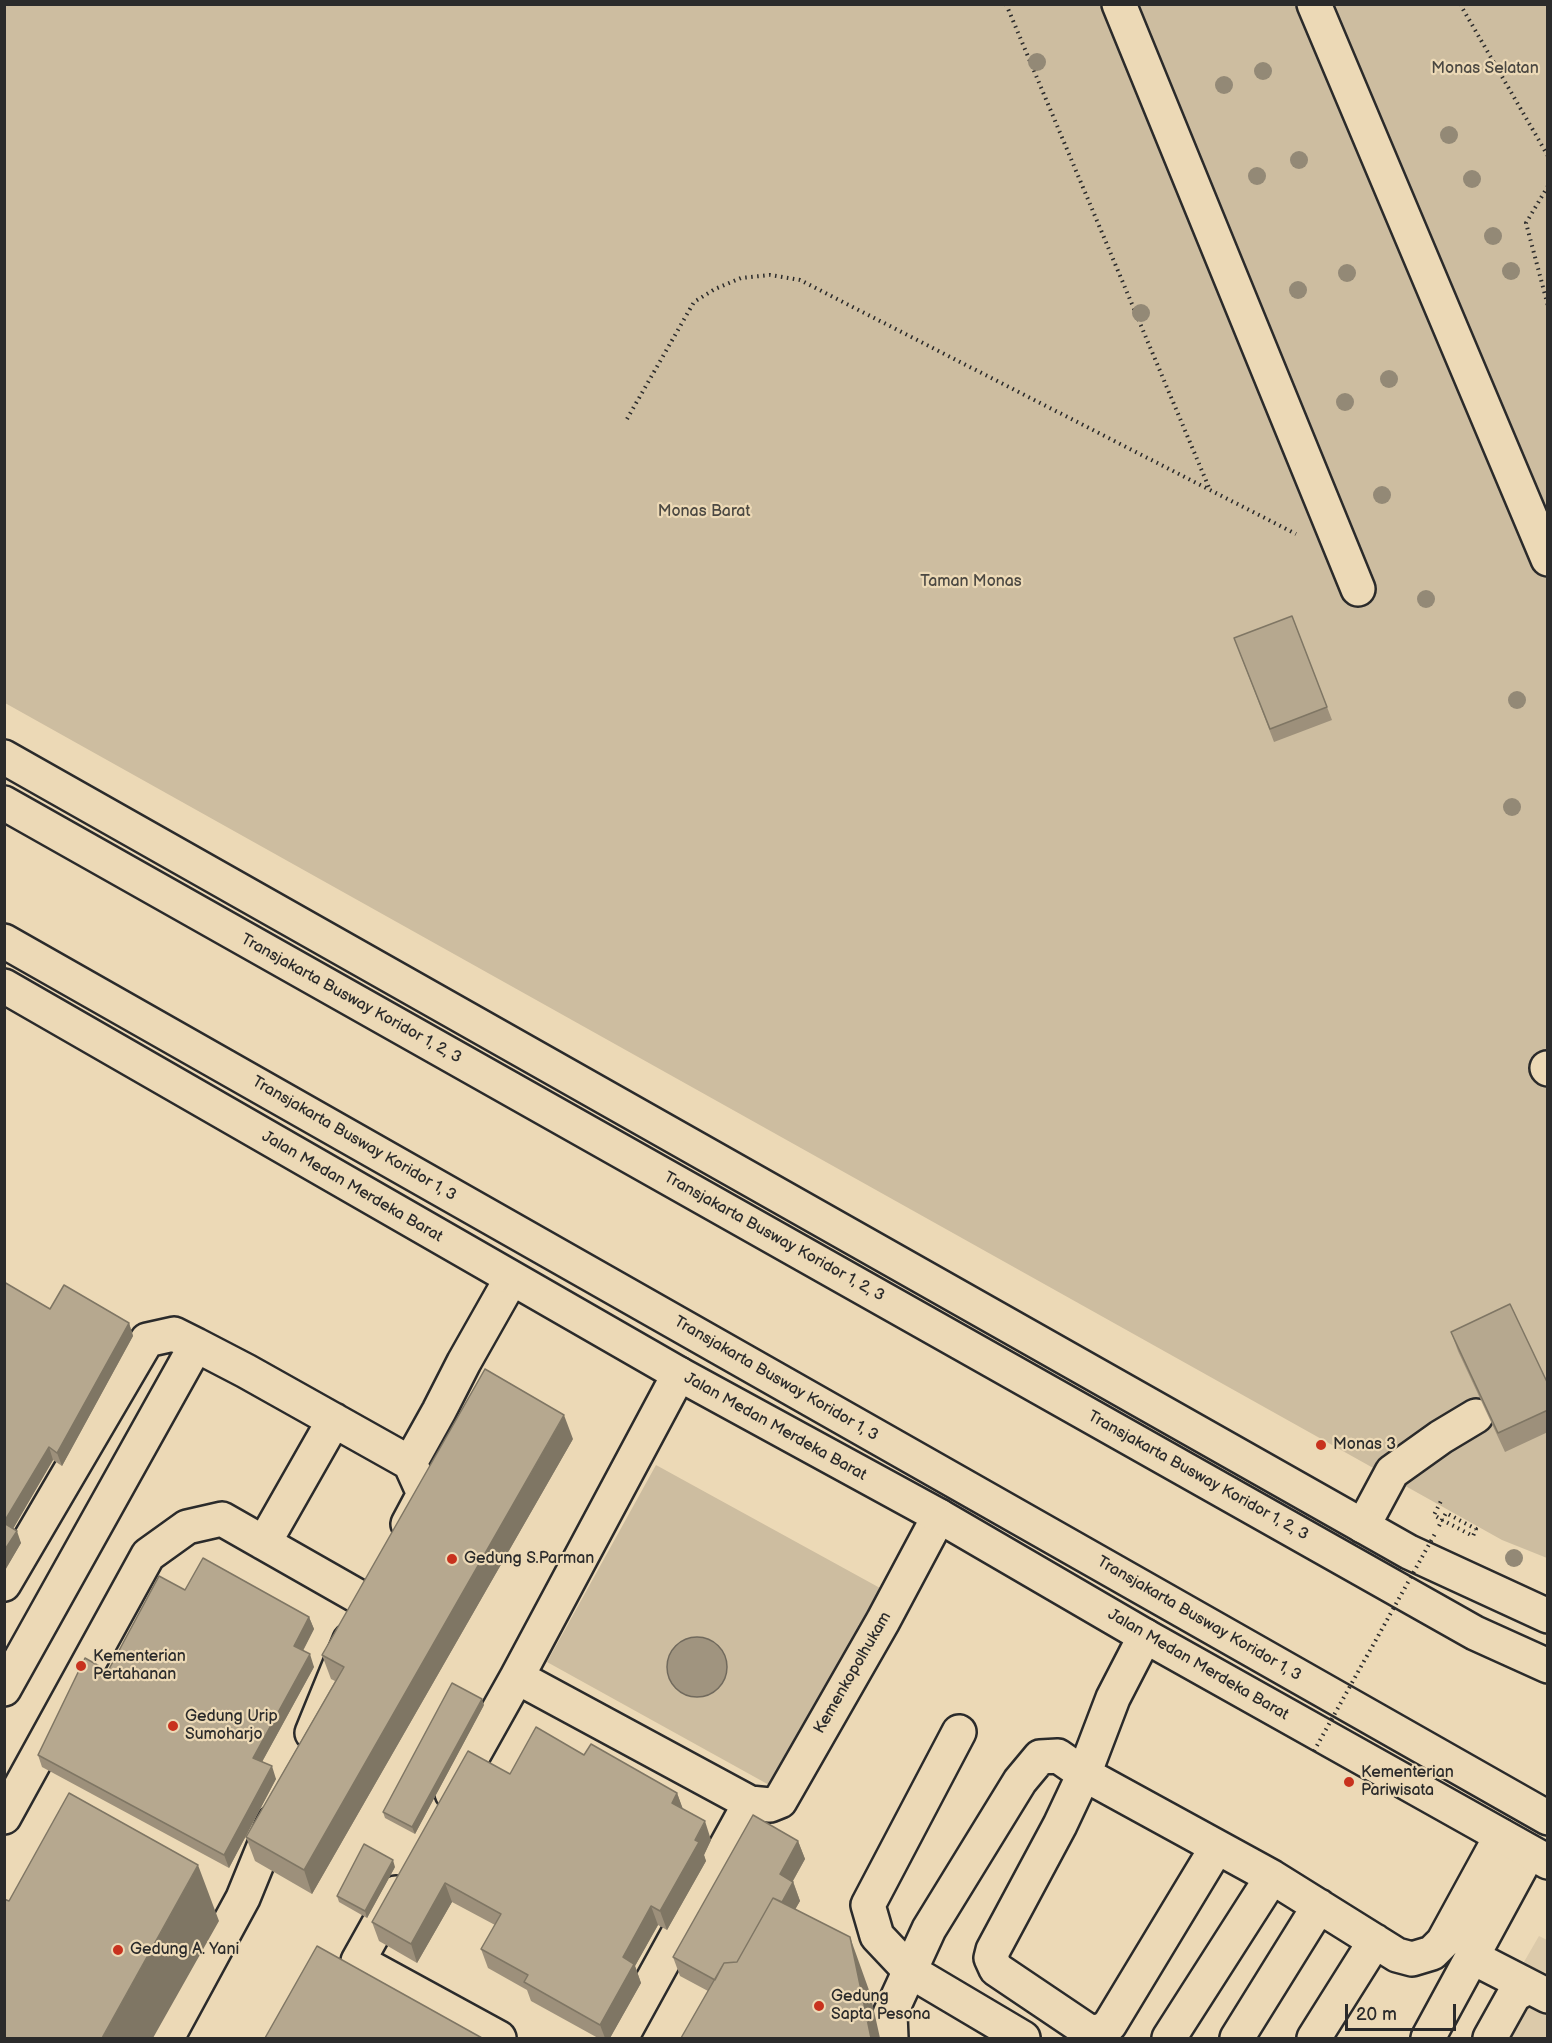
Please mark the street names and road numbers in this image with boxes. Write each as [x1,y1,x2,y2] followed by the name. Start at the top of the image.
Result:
[237,930,465,1068] street label: Transjakarta Busway Koridor 1, 2, 3
[248,1072,460,1206] street label: Transjakarta Busway Koridor 1, 3
[258,1127,446,1247] street label: Jalan Medan Merdeka Barat
[660,1168,888,1306] street label: Transjakarta Busway Koridor 1, 2, 3
[670,1312,882,1446] street label: Transjakarta Busway Koridor 1, 3
[680,1369,870,1485] street label: Jalan Medan Merdeka Barat
[1084,1407,1312,1545] street label: Transjakarta Busway Koridor 1, 2, 3
[1093,1552,1305,1686] street label: Transjakarta Busway Koridor 1, 3
[1104,1605,1292,1725] street label: Jalan Medan Merdeka Barat
[810,1609,896,1737] street label: Kemenkopolhukam

